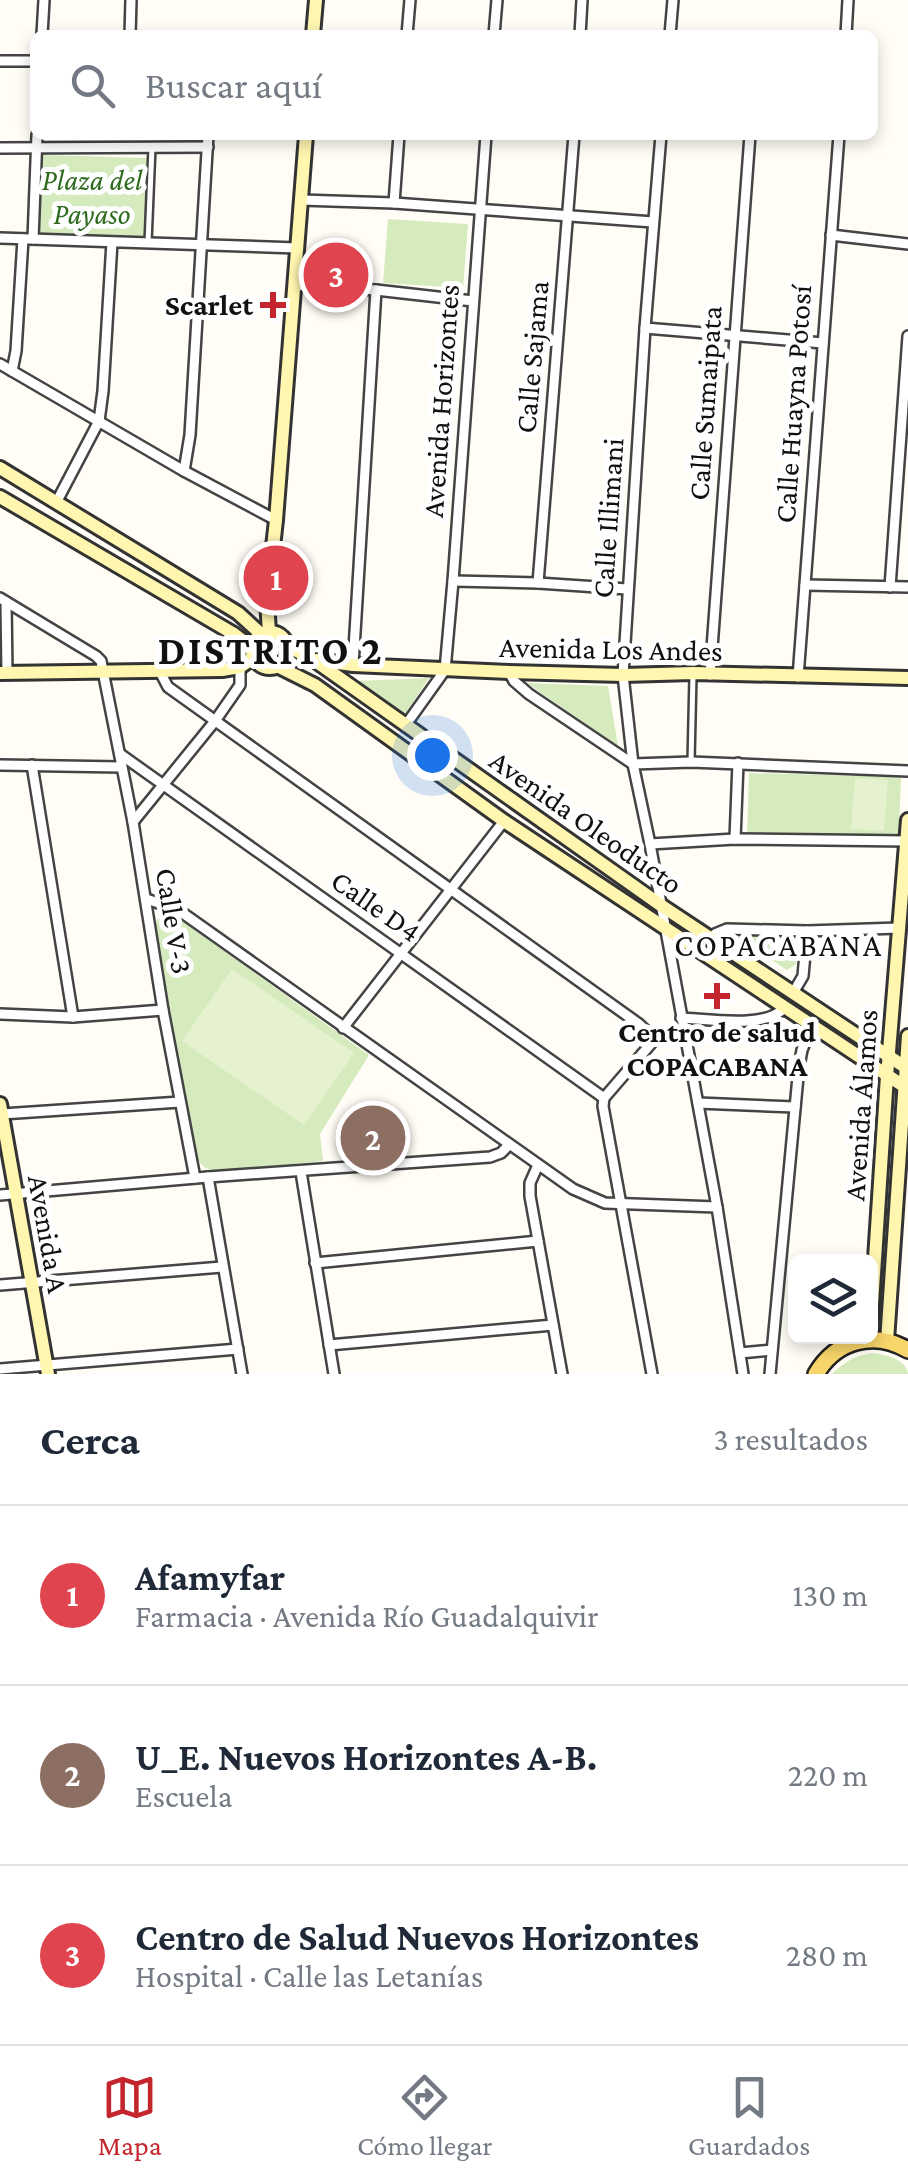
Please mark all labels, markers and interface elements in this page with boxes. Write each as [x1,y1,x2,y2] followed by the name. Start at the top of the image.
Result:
[30,30,878,140] search box
[65,58,120,113] icon: search
[145,64,322,106] text: Buscar aquí
[42,163,143,231] park label: Plaza del Payaso
[304,238,368,312] pin: 3
[508,279,556,435] street label: Calle Sajama
[416,283,465,519] street label: Avenida Horizontes
[768,283,818,524] street label: Calle Huayna Potosí
[165,288,253,321] place label: Scarlet
[262,294,284,316] marker: Scarlet
[681,304,729,501] street label: Calle Sumaipata
[585,437,630,599] street label: Calle Illimani
[244,540,308,616] pin: 1
[158,628,384,673] district label: DISTRITO 2
[499,630,723,667] street label: Avenida Los Andes
[407,730,458,781] your location
[484,743,689,900] street label: Avenida Oleoducto
[325,863,427,948] street label: Calle D4
[150,865,199,976] street label: Calle V-3
[674,927,884,963] district label: COPACABANA
[704,983,730,1009] marker: Centro de salud COPACABANA
[837,1008,884,1202] street label: Avenida Álamos
[618,1015,816,1082] place label: Centro de salud COPACABANA
[340,1100,406,1176] pin: 2
[22,1172,75,1297] street label: Avenida A
[788,1254,878,1344] map controls
[788,1254,878,1344] button: layers
[40,1416,140,1463] text: Cerca
[714,1421,868,1457] text: 3 resultados
[135,1556,285,1598] text: Afamyfar
[67,1577,78,1613] text: 1
[792,1577,868,1613] text: 130 m
[135,1598,599,1634] text: Farmacia · Avenida Río Guadalquivir
[135,1736,597,1778] text: U_E. Nuevos Horizontes A-B.
[64,1757,81,1793] text: 2
[788,1757,868,1793] text: 220 m
[135,1778,232,1814] text: Escuela
[135,1916,699,1958] text: Centro de Salud Nuevos Horizontes
[65,1937,80,1973] text: 3
[786,1937,868,1973] text: 280 m
[135,1958,483,1994] text: Hospital · Calle las Letanías
[98,2070,162,2161] tab: Mapa
[357,2070,492,2161] tab: Cómo llegar
[688,2070,810,2161] tab: Guardados

